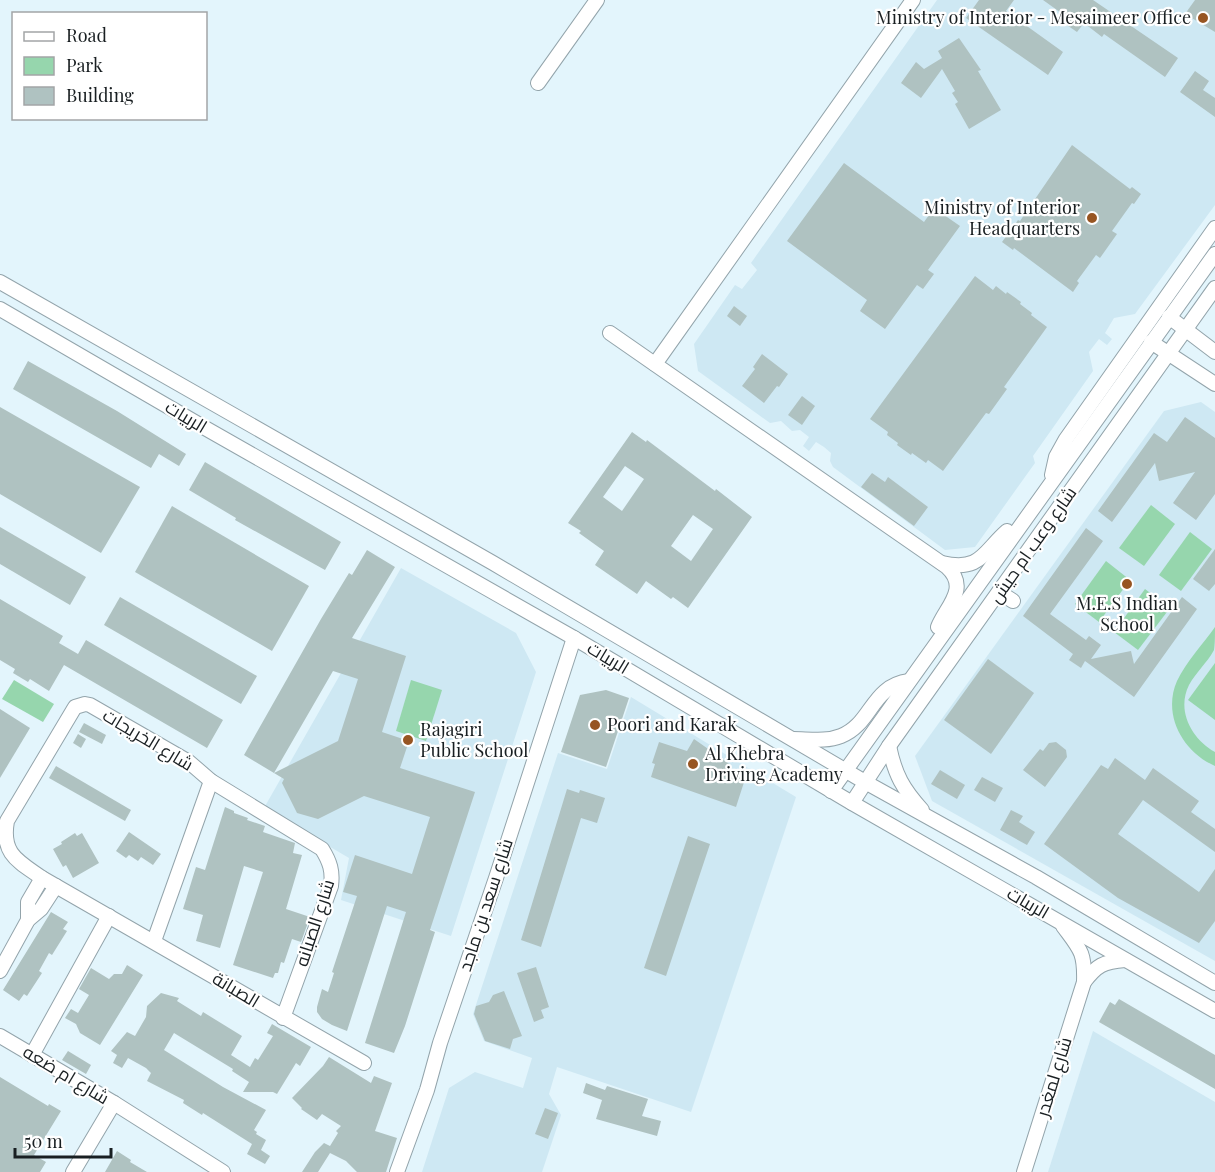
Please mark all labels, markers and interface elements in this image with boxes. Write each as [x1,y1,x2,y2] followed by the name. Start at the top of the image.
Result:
[876,5,1191,29] place label: Ministry of Interior - Mesaimeer Office
[1196,11,1210,25] marker: Ministry of Interior - Mesaimeer Office
[12,12,207,120] legend
[66,23,107,47] text: Road
[66,53,103,77] text: Park
[66,83,134,107] text: Building
[924,195,1080,240] place label: Ministry of Interior Headquarters
[1085,211,1099,225] marker: Ministry of Interior Headquarters
[161,394,212,438] street label: الربيات
[983,481,1082,608] street label: شارع وعب ام حيش
[1120,577,1134,591] marker: M.E.S Indian School
[1076,591,1178,636] place label: M.E.S Indian School
[583,635,634,679] street label: الربيات
[98,703,198,777] street label: شارع الخريجات
[607,712,737,736] place label: Poori and Karak
[420,717,528,762] place label: Rajagiri Public School
[588,718,602,732] marker: Poori and Karak
[401,733,415,747] marker: Rajagiri Public School
[704,741,843,786] place label: Al Khebra Driving Academy
[686,757,700,771] marker: Al Khebra Driving Academy
[452,835,519,974] street label: شارع سعد بن ماجد
[289,876,340,970] street label: شارع الصبانه
[1003,881,1054,924] street label: الربيات
[208,966,265,1013] street label: الصبانة
[1029,1034,1078,1121] street label: شارع لمغدر
[18,1039,114,1110] street label: شارع ام ضعه
[15,1121,111,1159] scale bar
[24,1129,63,1153] text: 50 m

